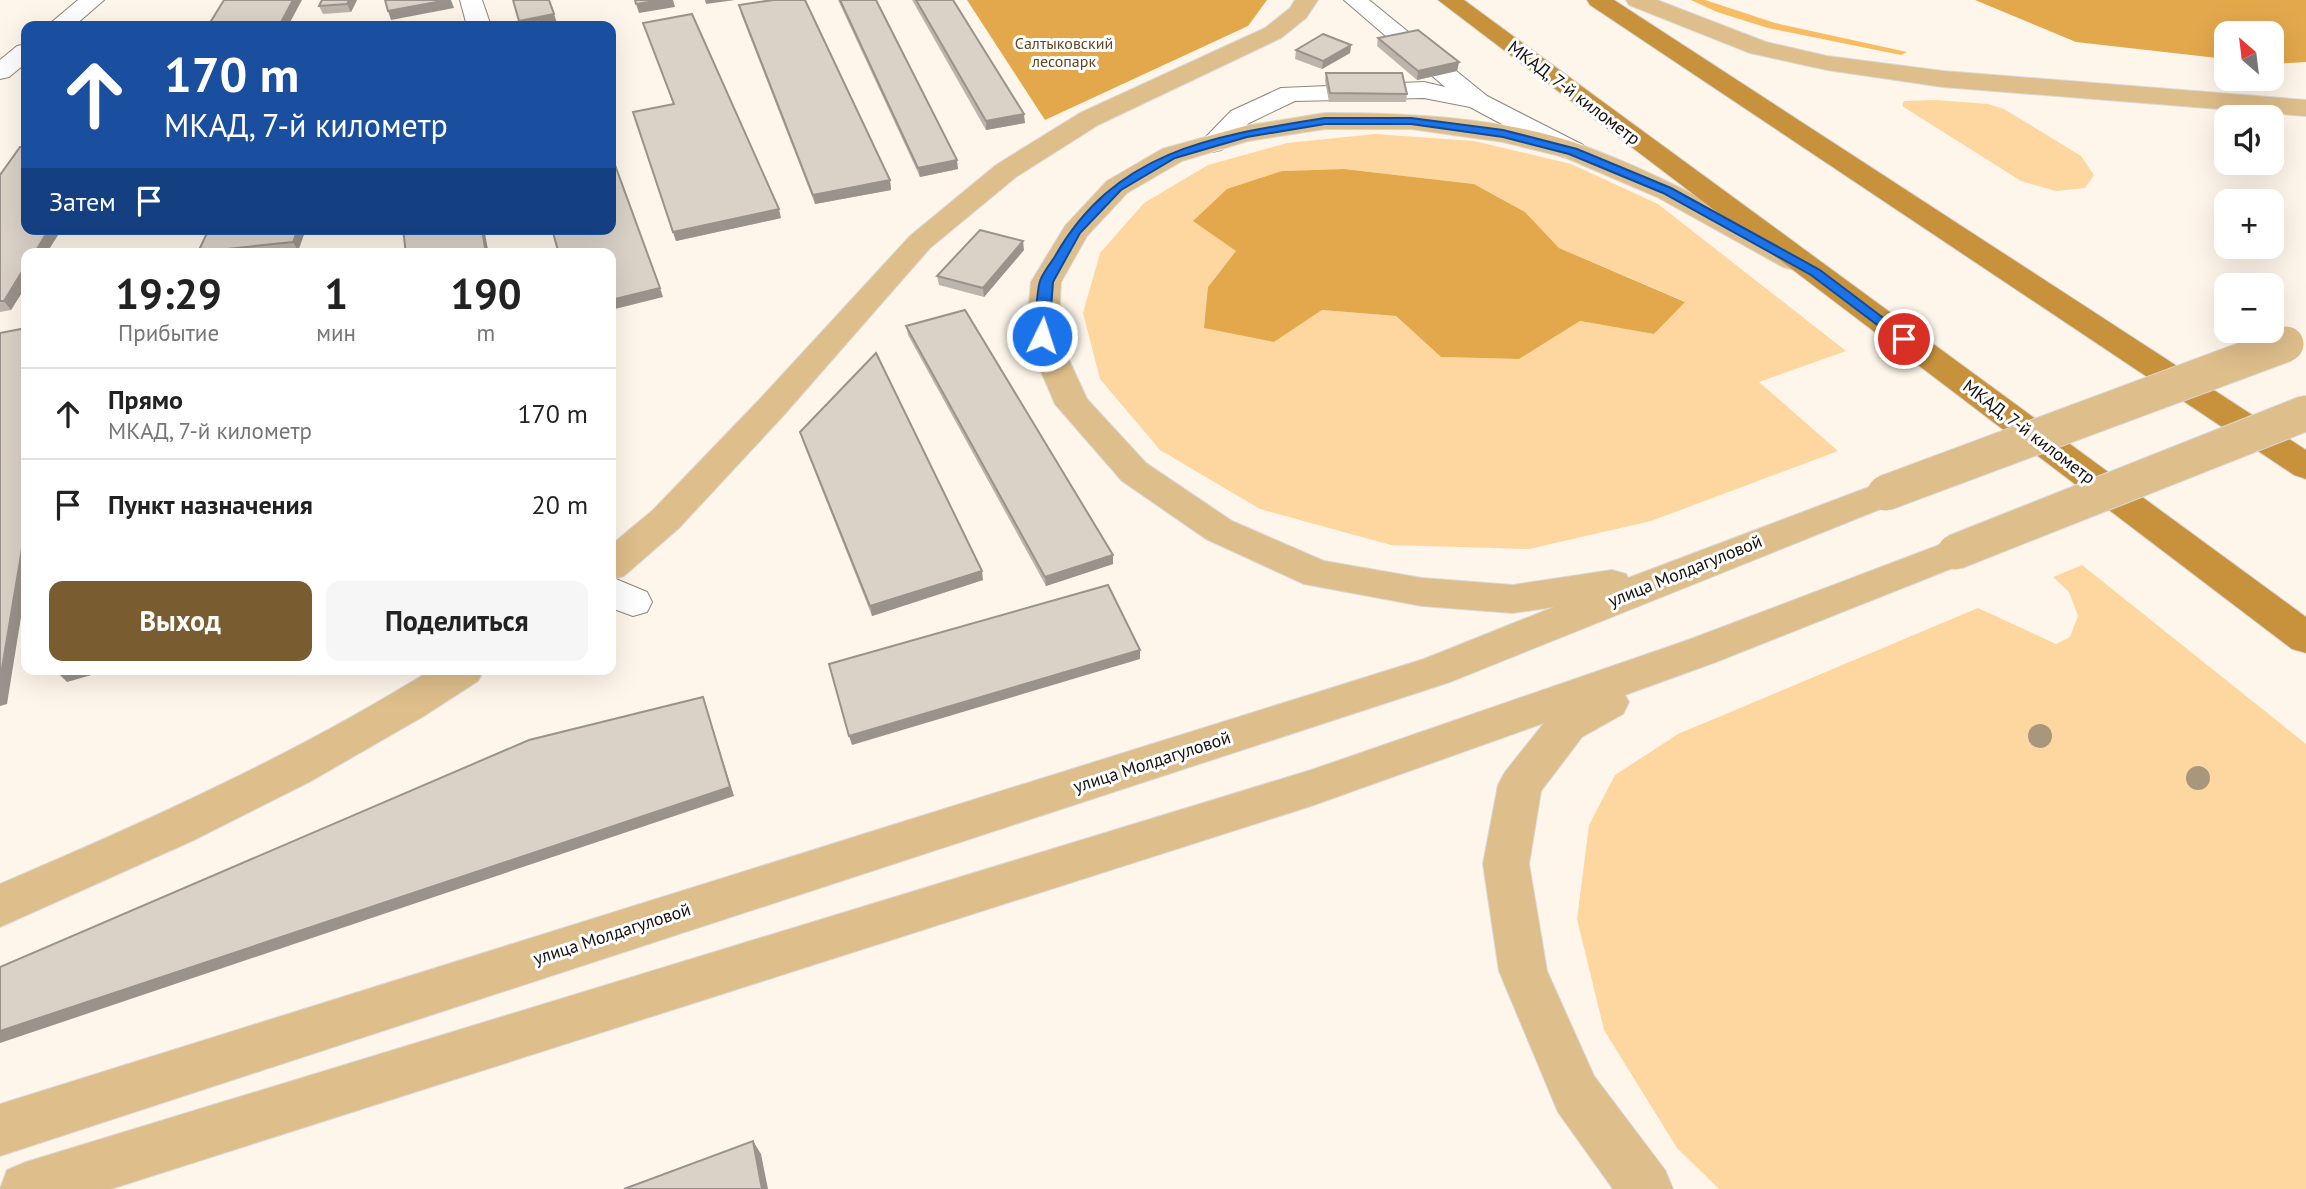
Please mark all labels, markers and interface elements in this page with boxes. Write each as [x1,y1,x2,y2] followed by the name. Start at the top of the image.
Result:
[2214,21,2284,91] north arrow
[2214,21,2284,343] map controls
[1015,33,1113,71] park label: Салтыковский лесопарк
[1504,35,1645,150] street label: МКАД, 7-й километр
[164,42,299,106] text: 170 m
[49,49,140,140] icon: ahead
[164,104,448,146] text: МКАД, 7-й километр
[2214,105,2284,175] button: sound
[130,182,168,220] icon: arrive
[49,185,116,218] text: Затем
[2214,189,2284,259] button: +
[115,266,222,321] text: 19:29
[324,266,348,321] text: 1
[450,266,522,321] text: 190
[2214,273,2284,343] button: −
[1005,299,1079,373] position arrow
[1874,309,1934,369] pin
[118,318,219,347] text: Прибытие
[316,318,356,347] text: мин
[477,318,495,347] text: m
[1885,320,1923,358] icon: arrive
[1959,374,2100,489] street label: МКАД, 7-й километр
[108,383,183,416] text: Прямо
[49,395,87,433] icon: ahead
[517,397,588,430] text: 170 m
[108,416,312,445] text: МКАД, 7-й километр
[49,486,87,524] icon: arrive
[108,488,313,521] text: Пункт назначения
[532,488,588,521] text: 20 m
[1604,529,1765,612] street label: улица Молдагуловой
[49,581,312,661] button: Выход
[326,581,588,661] button: Поделиться
[1070,725,1233,798] street label: улица Молдагуловой
[530,897,693,970] street label: улица Молдагуловой

